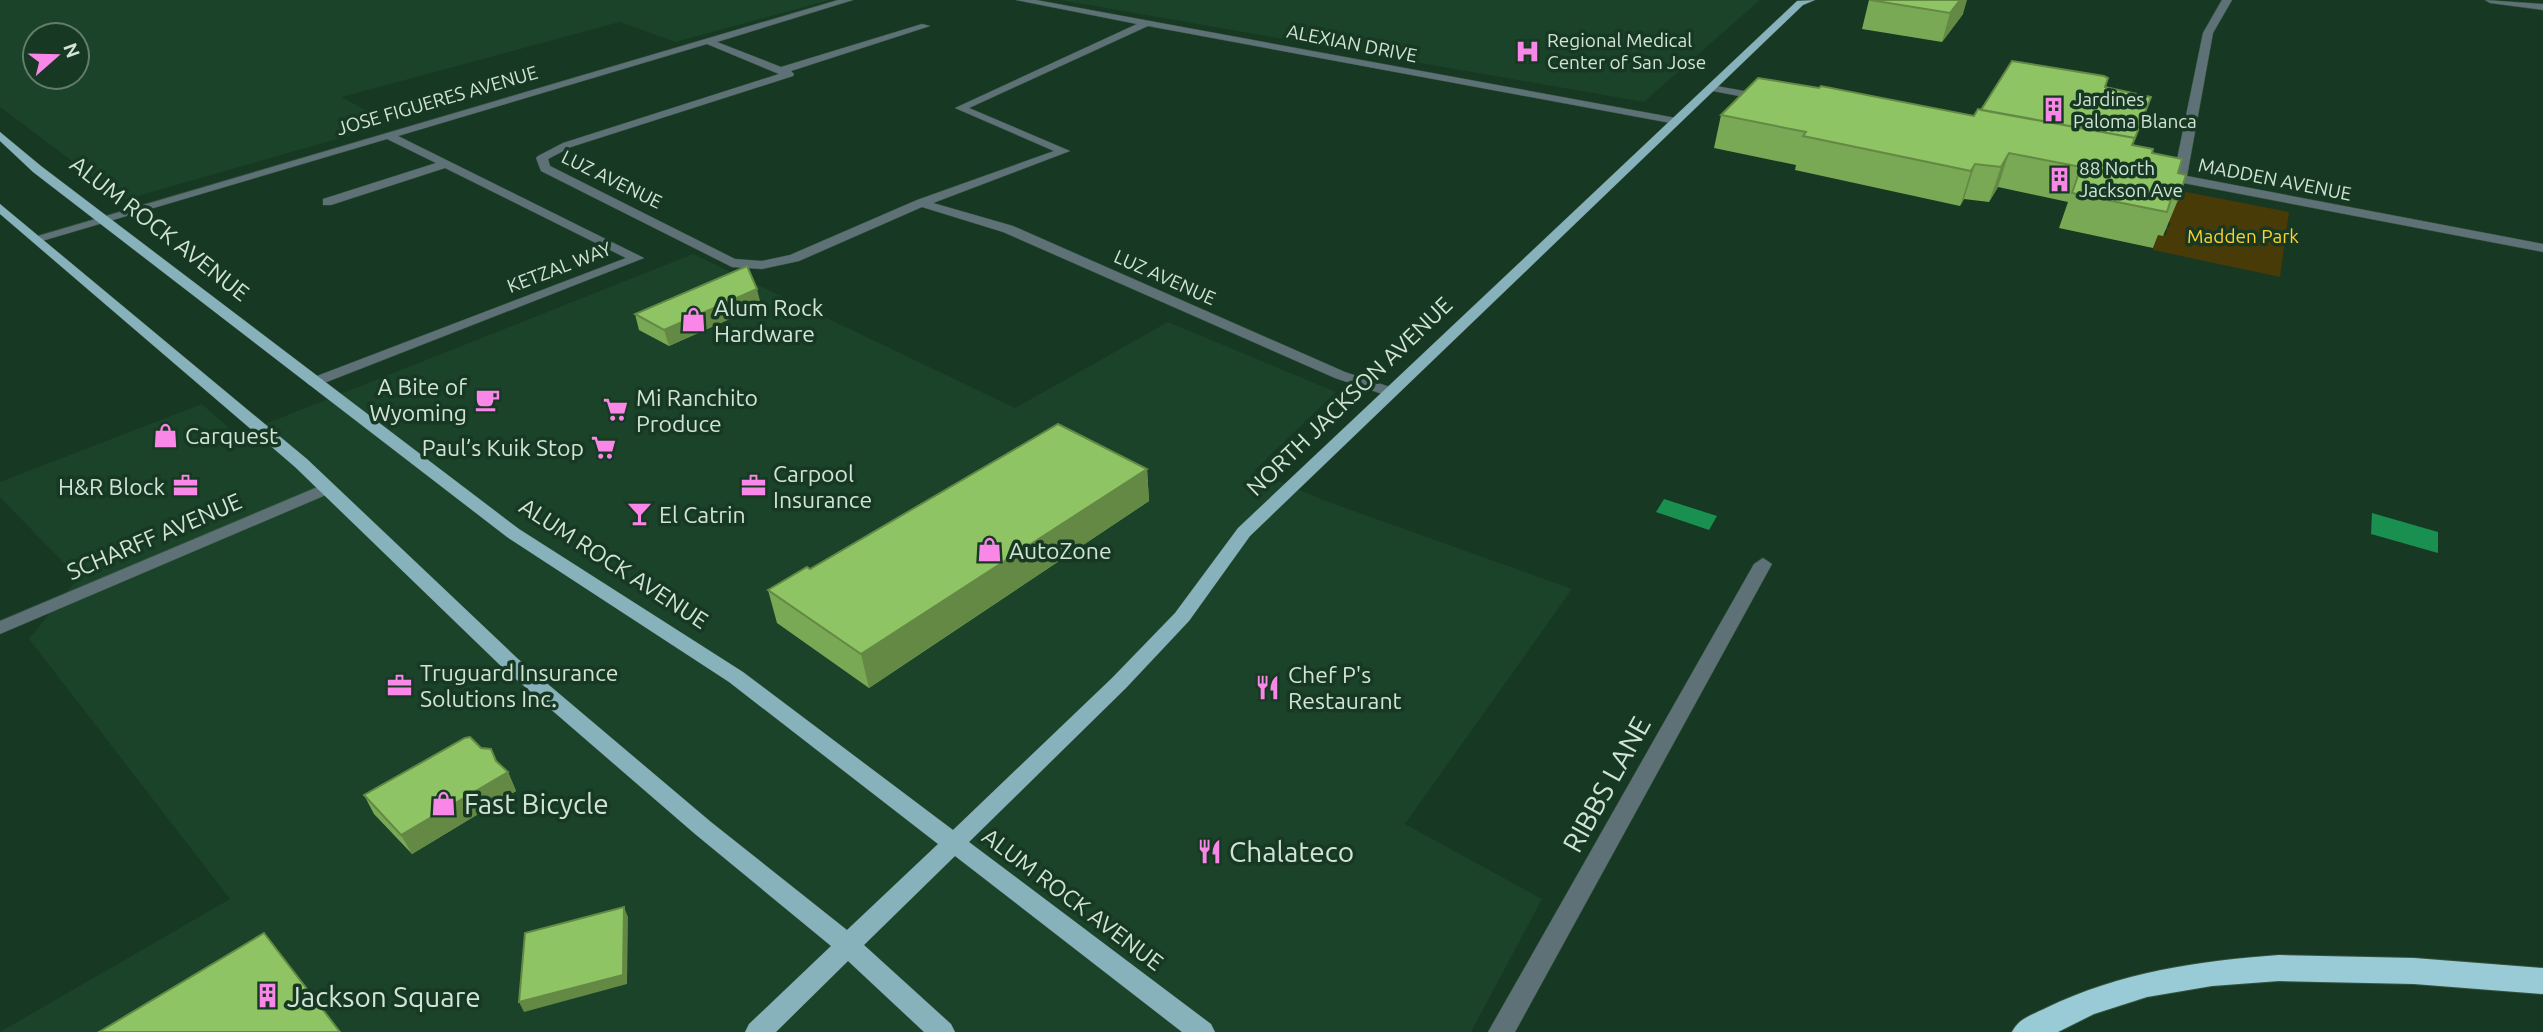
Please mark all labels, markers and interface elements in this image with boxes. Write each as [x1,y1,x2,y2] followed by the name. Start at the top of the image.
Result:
[1285,20,1419,66] street label: ALEXIAN DRIVE
[21,21,91,91] north arrow
[1547,29,1706,73] place label: Regional Medical Center of San Jose
[1513,37,1541,65] hospital icon: Regional Medical Center of San Jose
[59,40,85,61] text: N
[334,61,540,139] street label: JOSE FIGUERES AVENUE
[2073,88,2197,132] place label: Jardines Paloma Blanca
[2039,96,2067,124] building icon: Jardines Paloma Blanca
[558,145,666,213] street label: LUZ AVENUE
[66,151,254,305] street label: ALUM ROCK AVENUE
[2197,153,2353,205] street label: MADDEN AVENUE
[2079,157,2183,201] place label: 88 North Jackson Ave
[2045,165,2073,193] building icon: 88 North Jackson Ave
[2187,225,2299,247] park label: Madden Park
[504,237,614,297] street label: KETZAL WAY
[1111,245,1219,309] street label: LUZ AVENUE
[1242,292,1456,500] street label: NORTH JACKSON AVENUE
[714,295,824,346] place label: Alum Rock Hardware
[680,306,708,334] shop icon: Alum Rock Hardware
[369,374,467,425] place label: A Bite of Wyoming
[473,385,501,413] cafe icon: A Bite of Wyoming
[636,385,758,436] place label: Mi Ranchito Produce
[602,396,630,424] supermarket icon: Mi Ranchito Produce
[151,421,179,449] shop icon: Carquest
[185,423,278,448] place label: Carquest
[590,433,618,461] supermarket icon: Paul’s Kuik Stop
[422,435,584,460] place label: Paul’s Kuik Stop
[773,461,872,512] place label: Carpool Insurance
[171,472,199,500] office icon: H&R Block
[739,472,767,500] office icon: Carpool Insurance
[58,474,165,499] place label: H&R Block
[63,488,245,584] street label: SCHARFF AVENUE
[515,493,713,633] street label: ALUM ROCK AVENUE
[625,500,653,528] bar icon: El Catrin
[659,502,746,527] place label: El Catrin
[975,536,1003,564] shop icon: AutoZone
[1009,538,1112,563] place label: AutoZone
[420,660,619,711] place label: Truguard Insurance Solutions Inc.
[1288,662,1402,713] place label: Chef P's Restaurant
[386,671,414,699] office icon: Truguard Insurance Solutions Inc.
[1254,673,1282,701] restaurant icon: Chef P's Restaurant
[1556,711,1656,857] street label: RIBBS LANE
[464,788,609,819] place label: Fast Bicycle
[430,789,458,817] shop icon: Fast Bicycle
[978,823,1168,975] street label: ALUM ROCK AVENUE
[1229,836,1354,867] place label: Chalateco
[1195,837,1223,865] restaurant icon: Chalateco
[287,981,481,1012] place label: Jackson Square
[253,982,281,1010] building icon: Jackson Square

